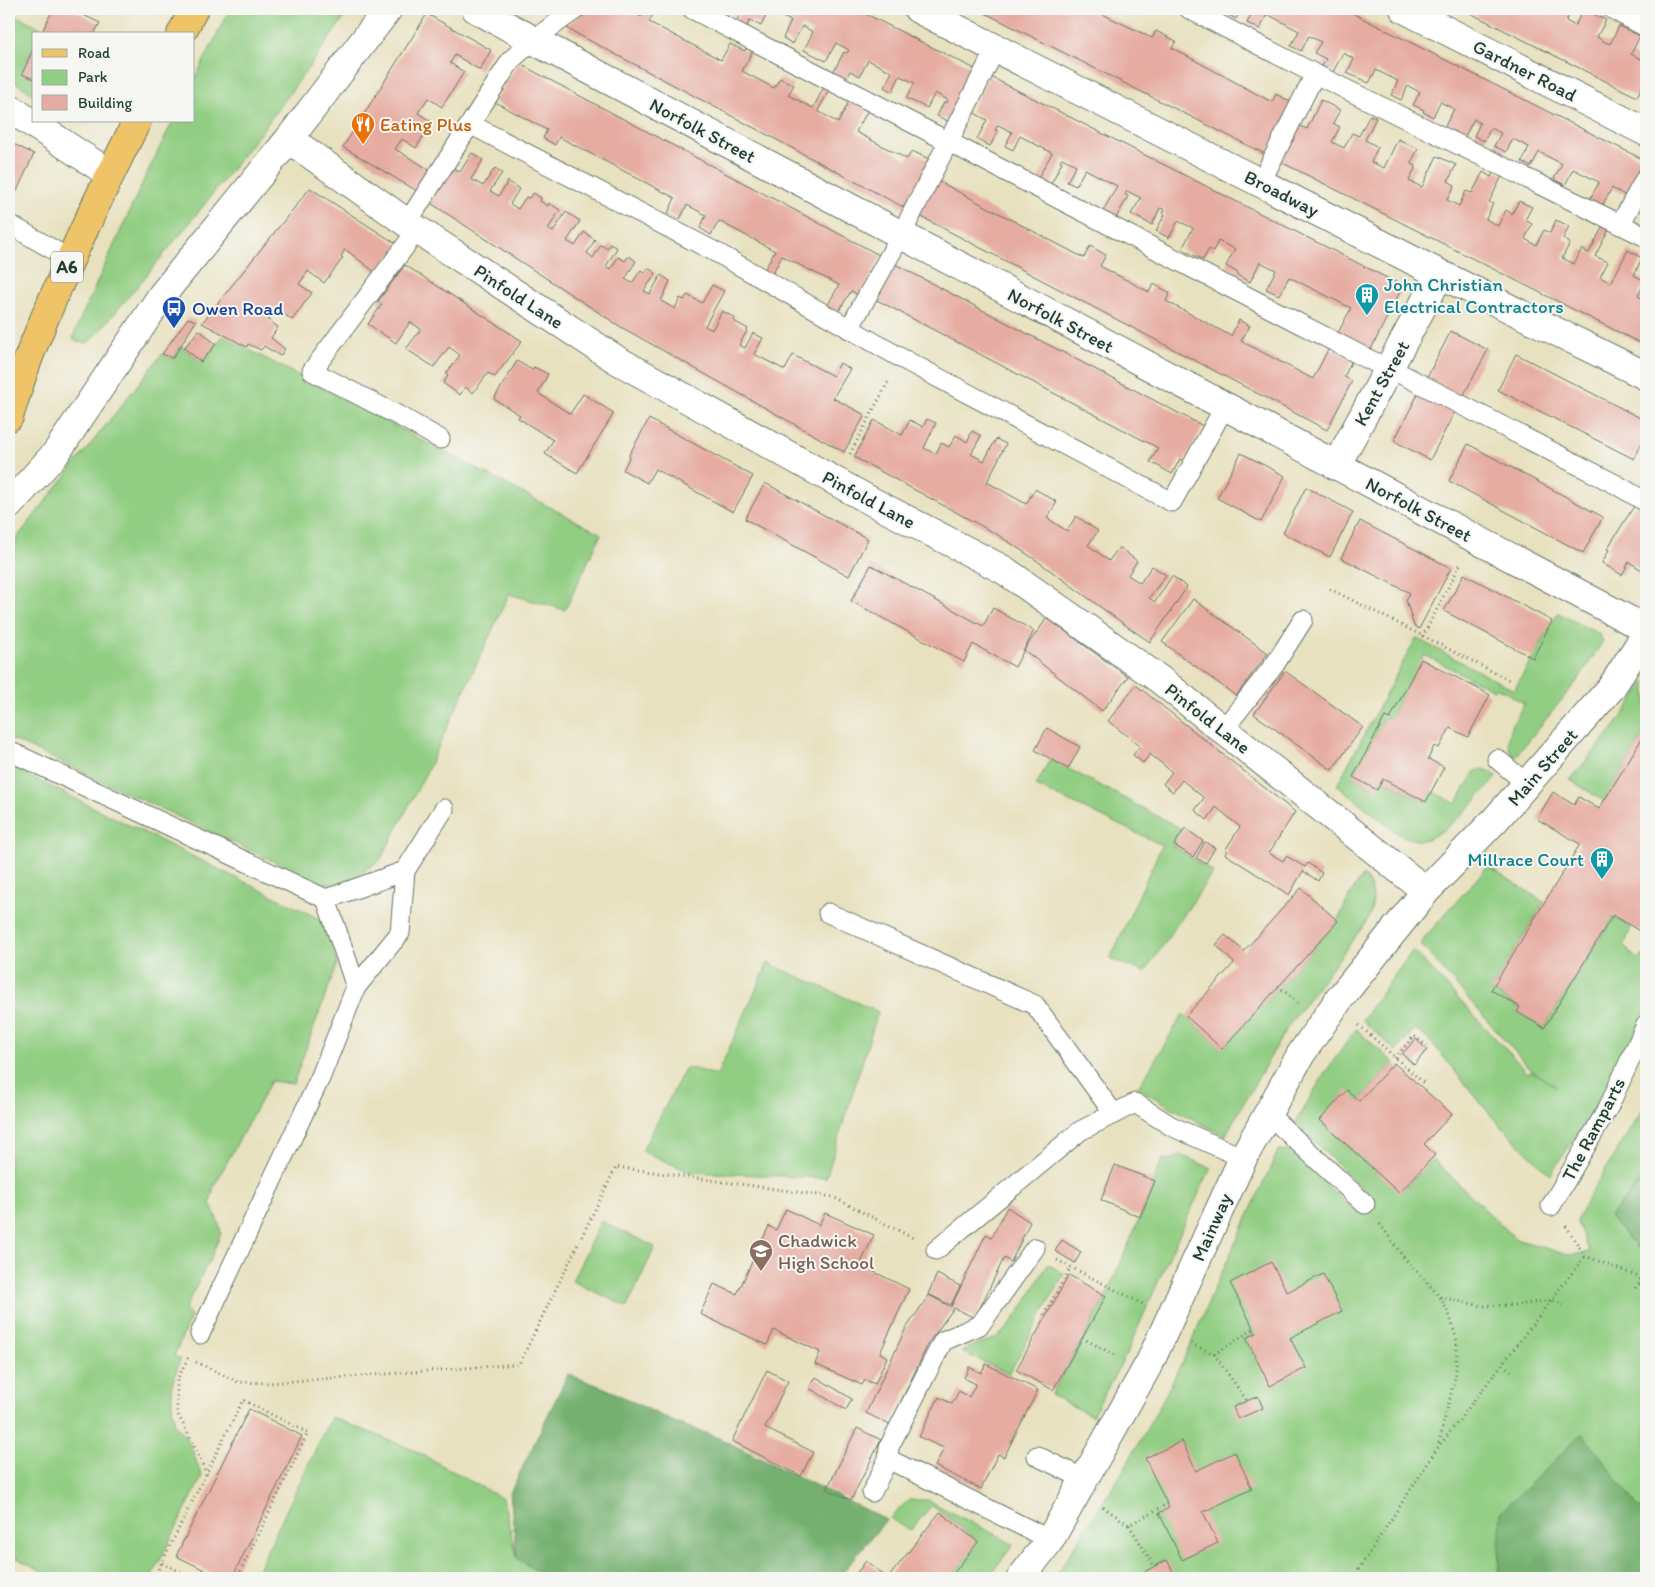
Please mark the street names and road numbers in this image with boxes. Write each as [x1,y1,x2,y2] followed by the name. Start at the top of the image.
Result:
[1469,34,1581,106] street label: Gardner Road
[646,93,760,168] street label: Norfolk Street
[1241,165,1323,222] street label: Broadway
[51,252,83,282] road number: A6
[470,259,568,334] street label: Pinfold Lane
[1004,283,1118,358] street label: Norfolk Street
[1349,337,1414,430] street label: Kent Street
[818,465,919,534] street label: Pinfold Lane
[1362,472,1476,547] street label: Norfolk Street
[1160,678,1255,759] street label: Pinfold Lane
[1502,724,1582,811] street label: Main Street
[1557,1074,1630,1185] street label: The Ramparts
[1186,1190,1237,1265] street label: Mainway

